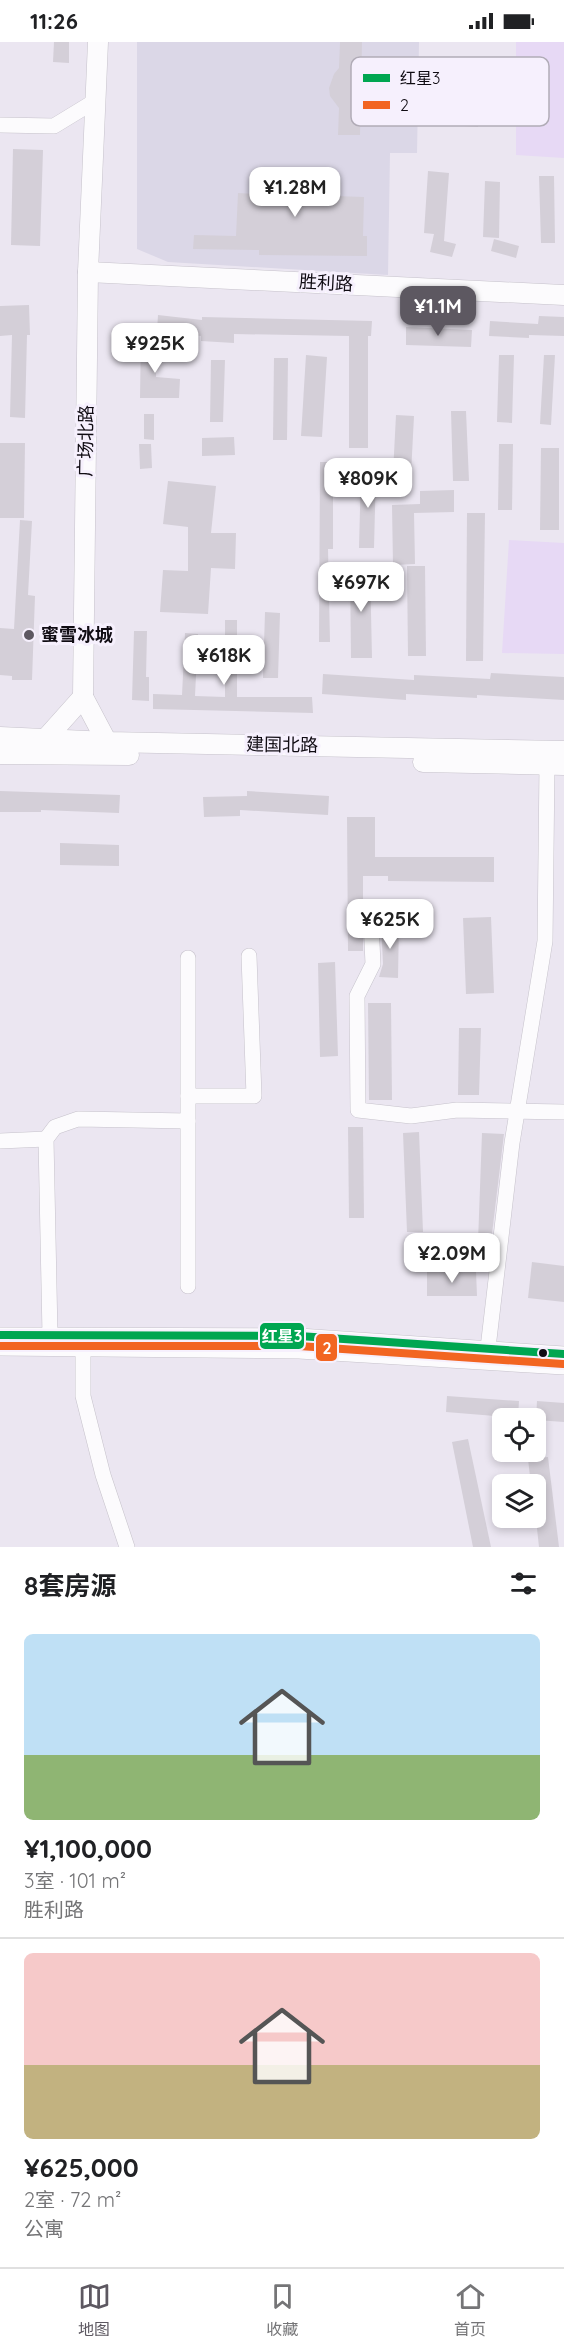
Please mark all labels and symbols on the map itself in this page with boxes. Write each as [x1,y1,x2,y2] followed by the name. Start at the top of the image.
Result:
[351,57,549,126] legend
[400,68,440,88] text: 红星3
[400,95,409,115] text: 2
[246,167,344,218] pin: ¥1.28M
[298,270,354,295] street label: 胜利路
[396,286,480,337] pin: ¥1.1M
[113,323,197,374] pin: ¥925K
[73,405,98,477] street label: 广场北路
[326,458,410,509] pin: ¥809K
[319,562,403,613] pin: ¥697K
[41,623,113,646] place label: 蜜雪冰城
[22,628,36,642] marker: 蜜雪冰城
[182,635,266,686] pin: ¥618K
[246,732,318,757] street label: 建国北路
[348,899,432,950] pin: ¥625K
[403,1233,501,1284] pin: ¥2.09M
[259,1322,305,1350] line badge: 红星3
[262,1326,302,1346] text: 红星3
[315,1333,338,1362] line badge: 2
[322,1338,332,1358] text: 2
[537,1347,549,1359] unlabelled marker

